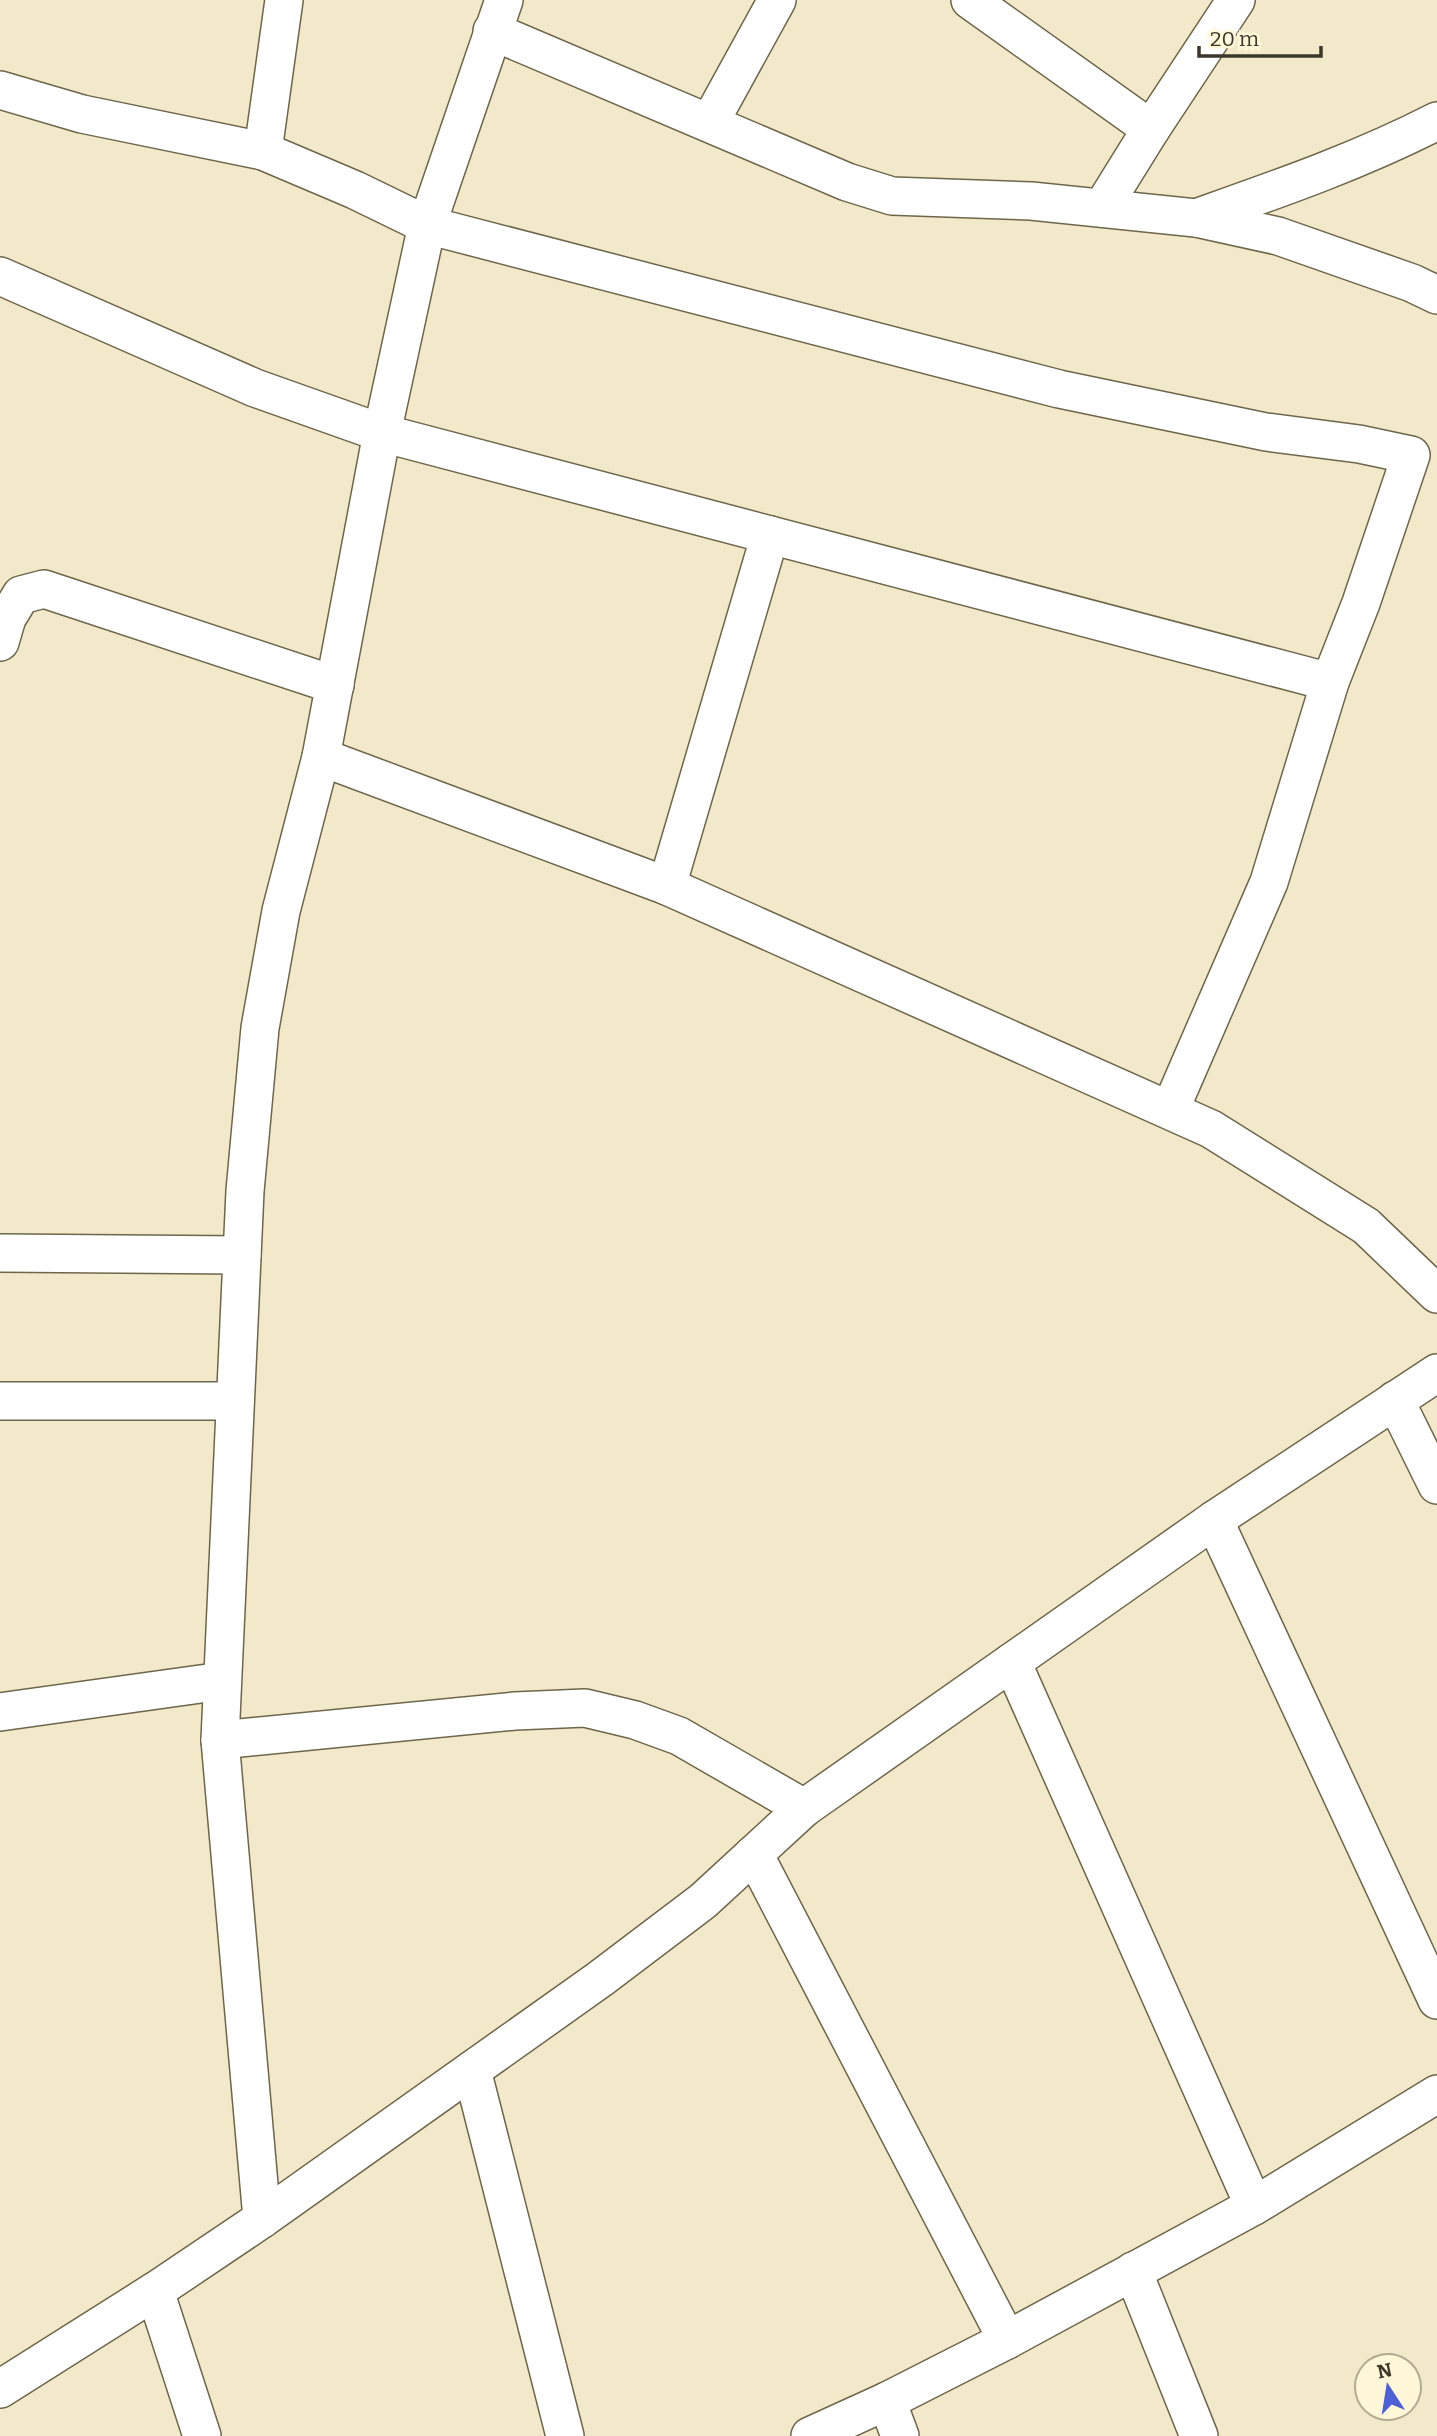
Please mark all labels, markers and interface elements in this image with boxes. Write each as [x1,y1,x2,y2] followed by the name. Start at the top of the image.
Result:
[1199,14,1322,58] scale bar
[1210,26,1259,52] text: 20 m
[1353,2352,1423,2422] north arrow
[1375,2358,1394,2384] text: N

